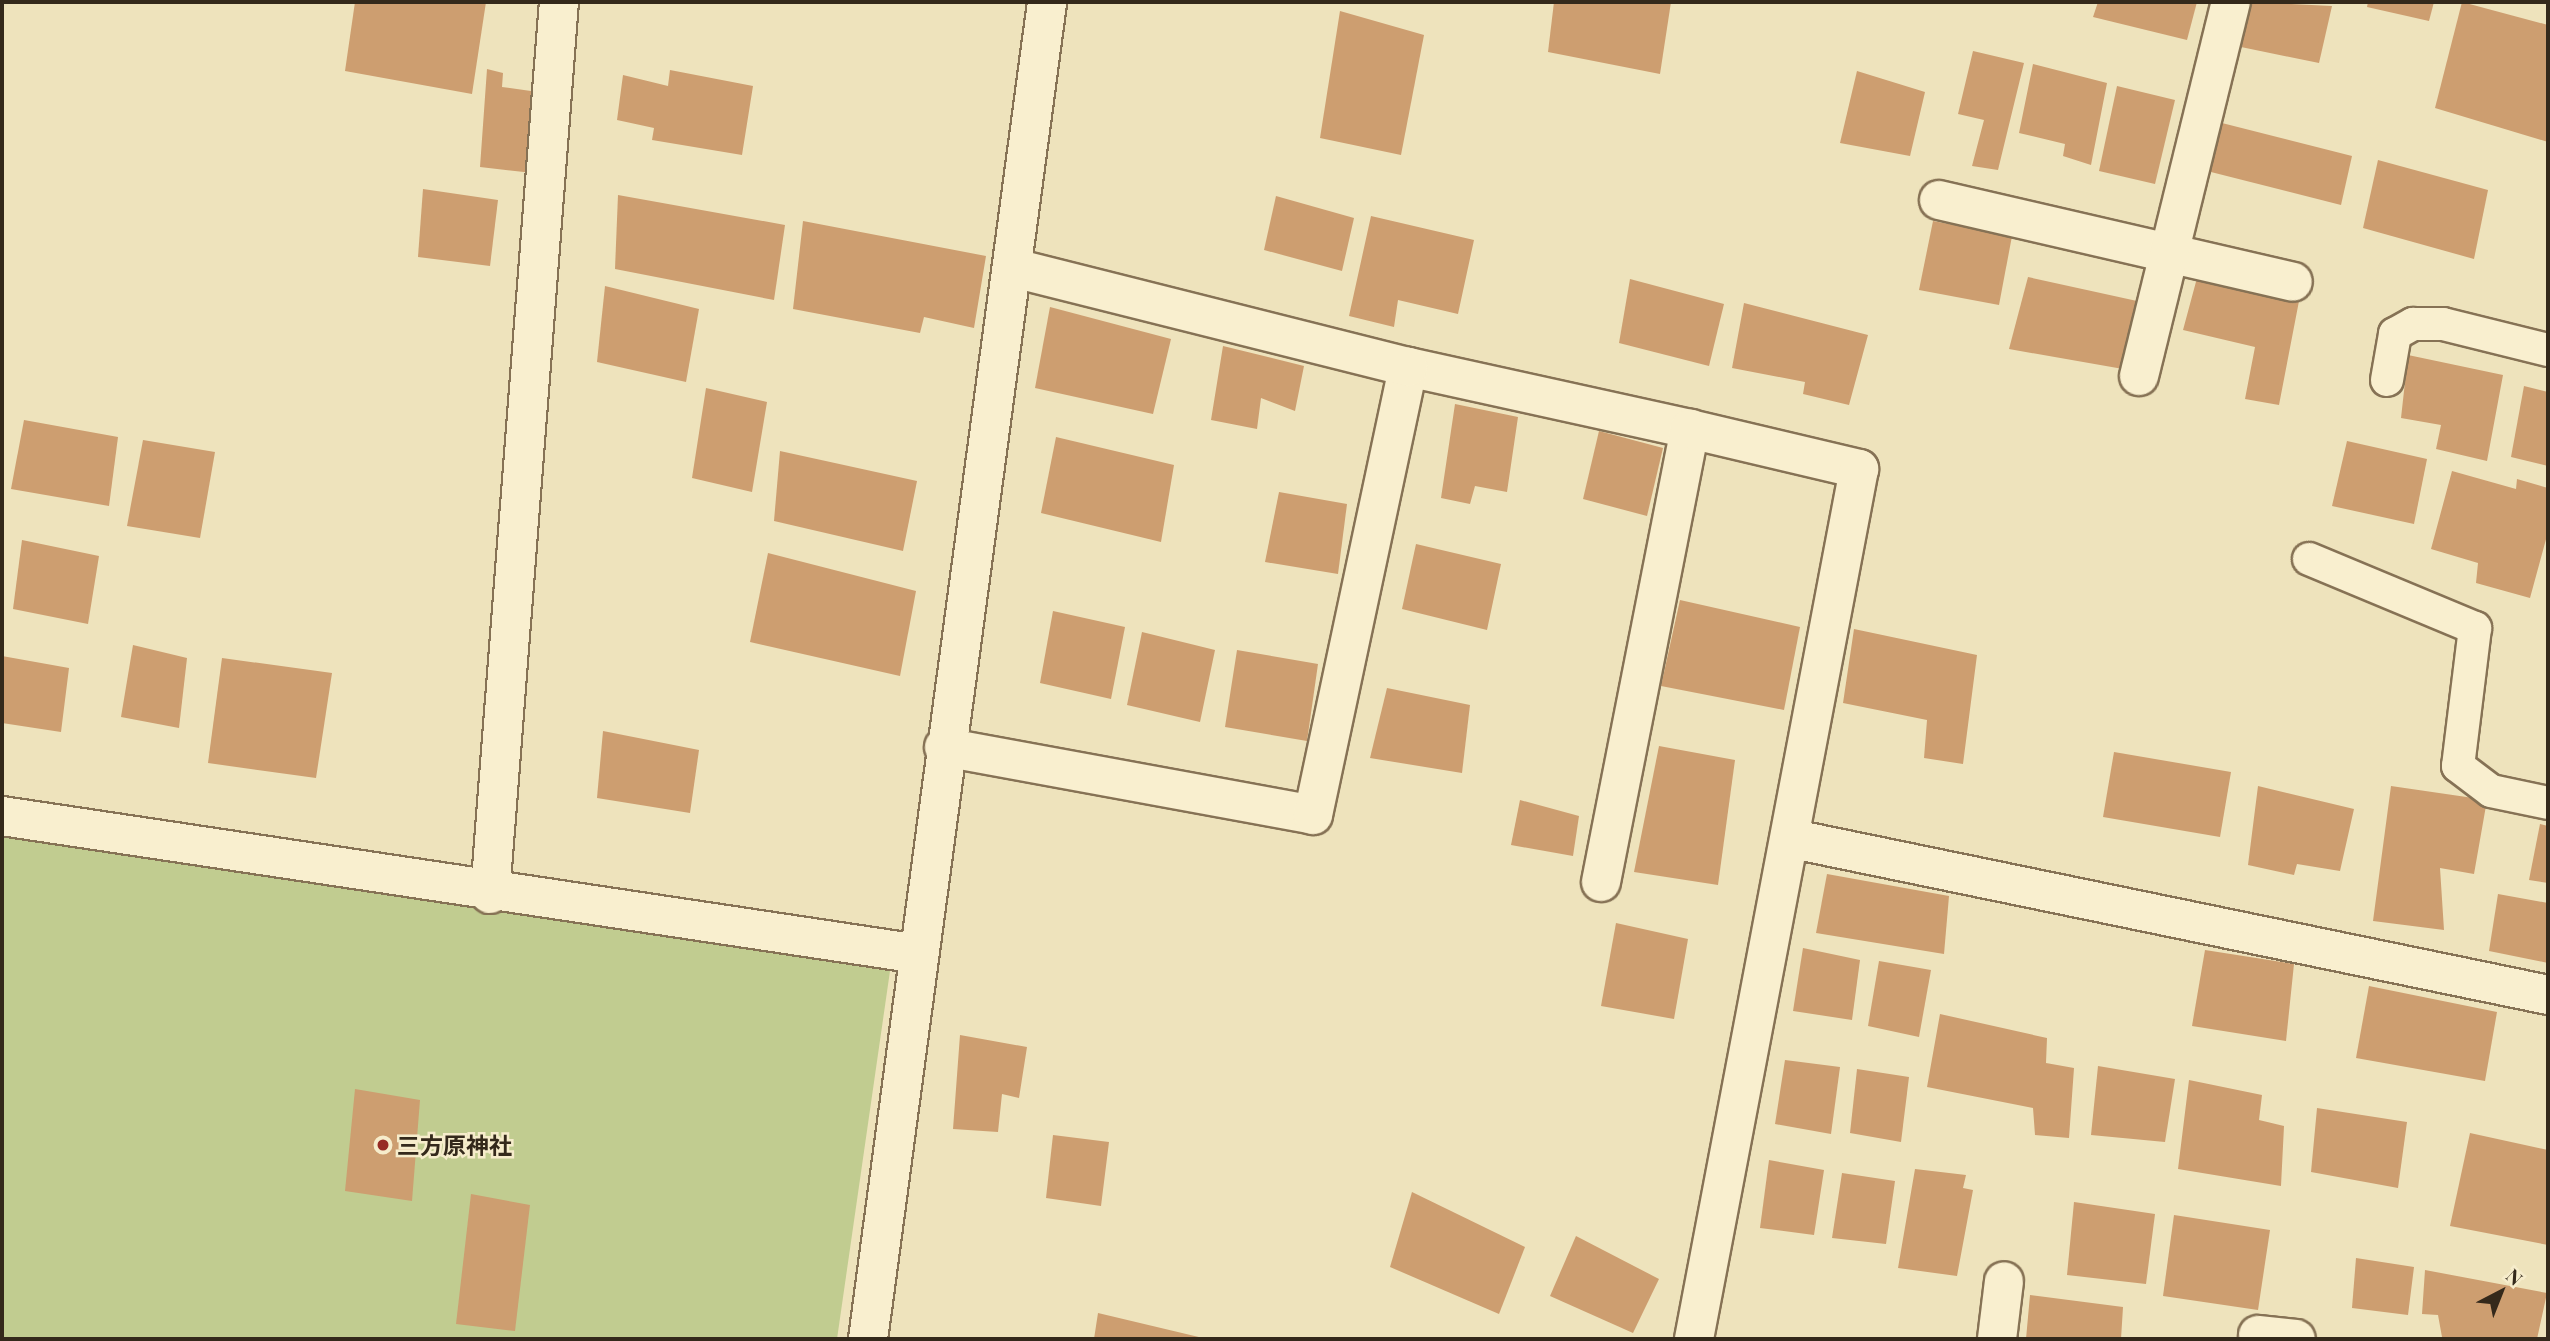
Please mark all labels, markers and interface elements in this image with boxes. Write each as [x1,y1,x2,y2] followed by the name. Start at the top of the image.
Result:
[397,1131,512,1159] place label: 三方原神社
[375,1137,391,1153] marker: 三方原神社
[2466,1257,2536,1327] north arrow
[2501,1262,2529,1291] text: N

